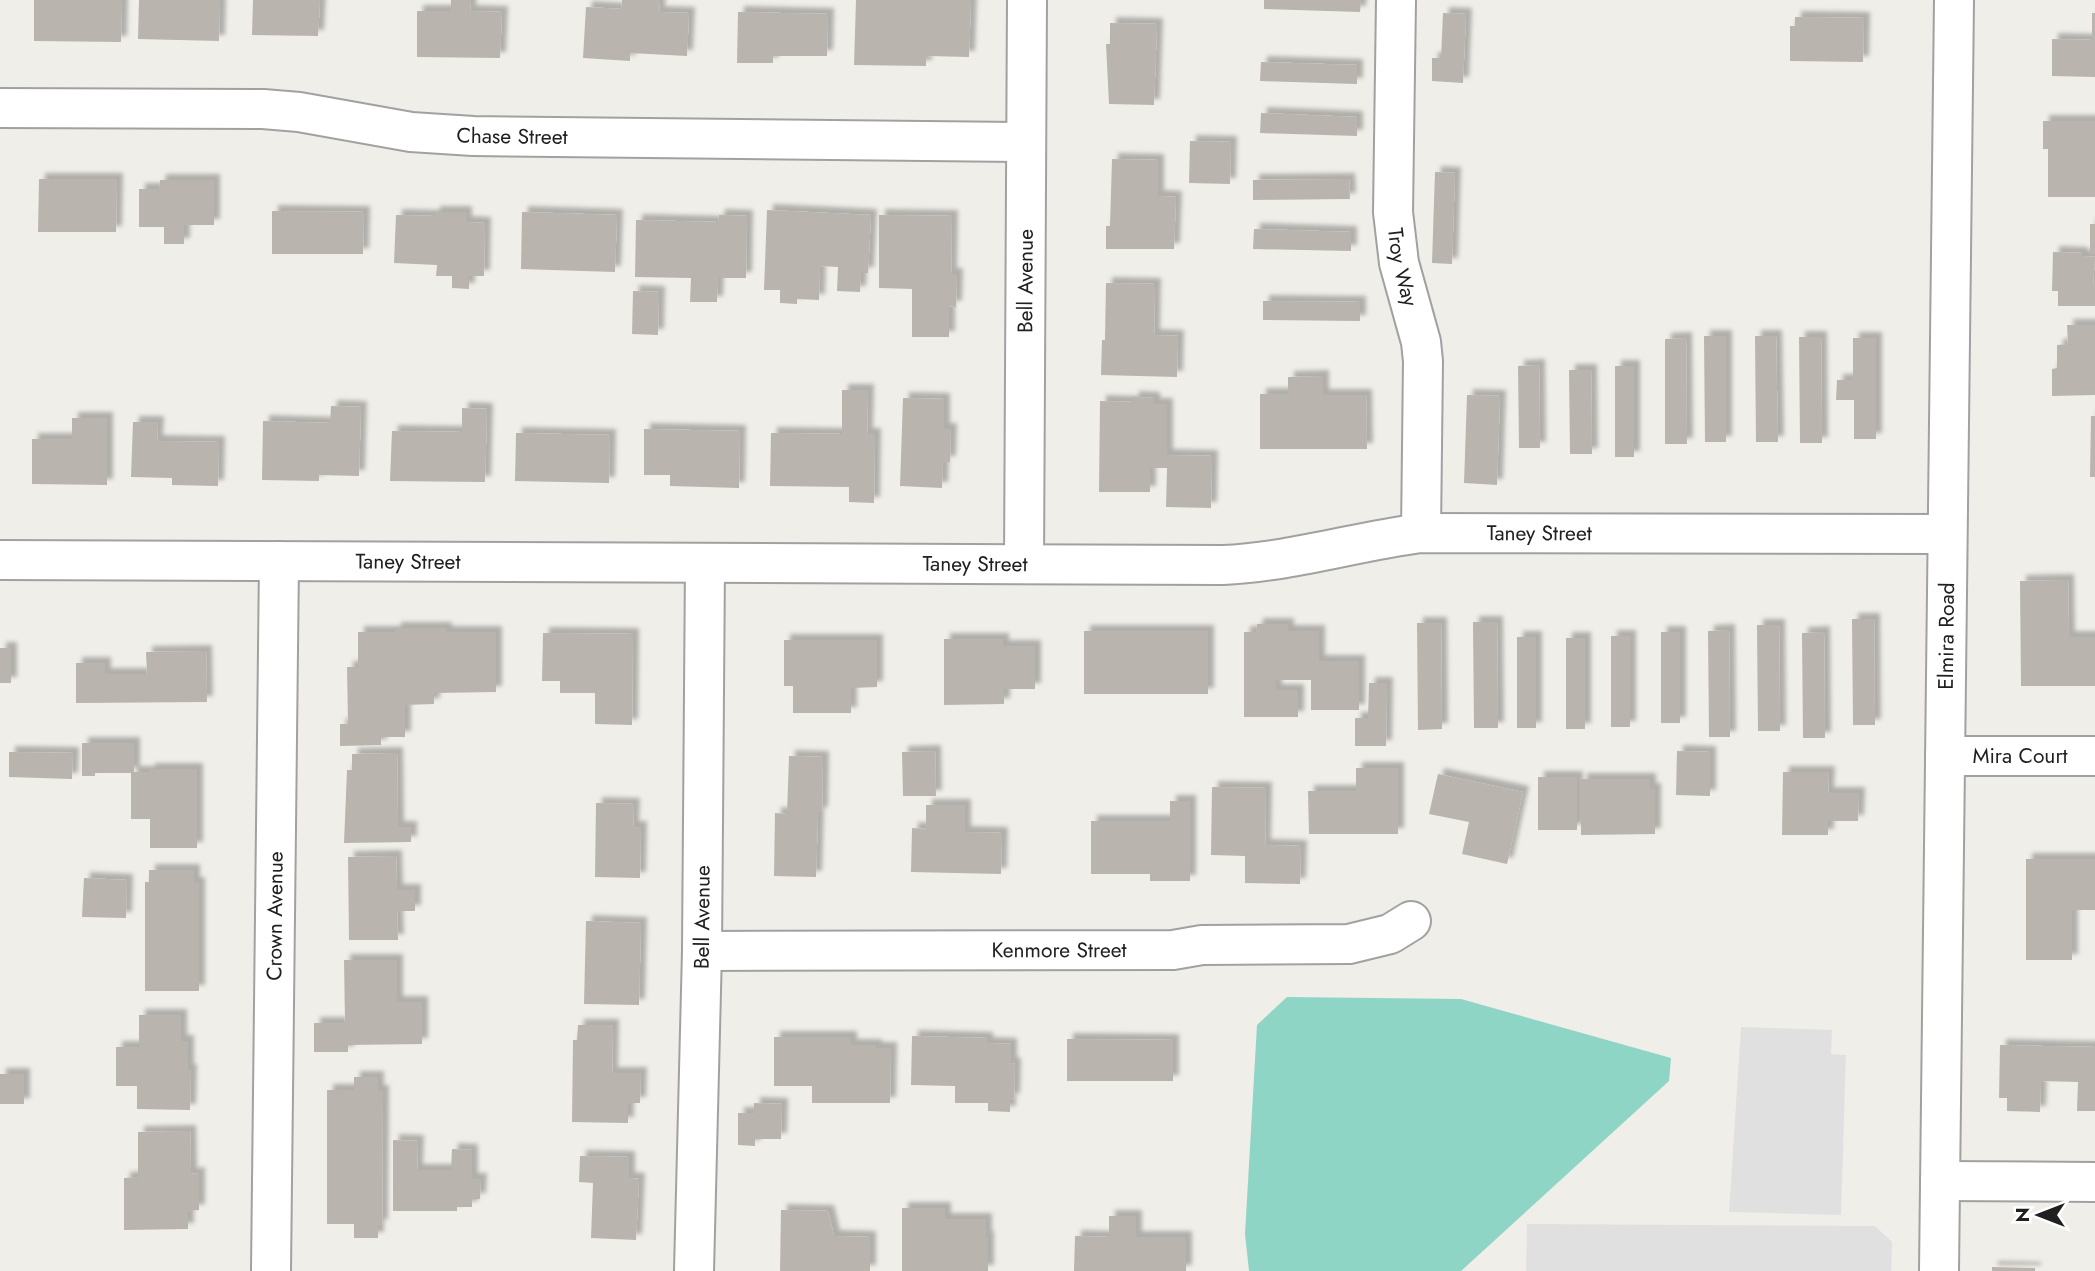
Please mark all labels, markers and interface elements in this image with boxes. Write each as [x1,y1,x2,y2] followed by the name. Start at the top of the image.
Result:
[455,120,568,152] street label: Chase Street
[1380,226,1426,311] street label: Troy Way
[1010,229,1041,333] street label: Bell Avenue
[1487,518,1592,548] street label: Taney Street
[355,546,461,577] street label: Taney Street
[922,549,1028,579] street label: Taney Street
[1931,582,1962,690] street label: Elmira Road
[1972,741,2068,771] street label: Mira Court
[259,851,291,981] street label: Crown Avenue
[687,865,718,969] street label: Bell Avenue
[991,935,1127,965] street label: Kenmore Street
[2004,1180,2074,1250] north arrow
[2009,1207,2036,1223] text: N

